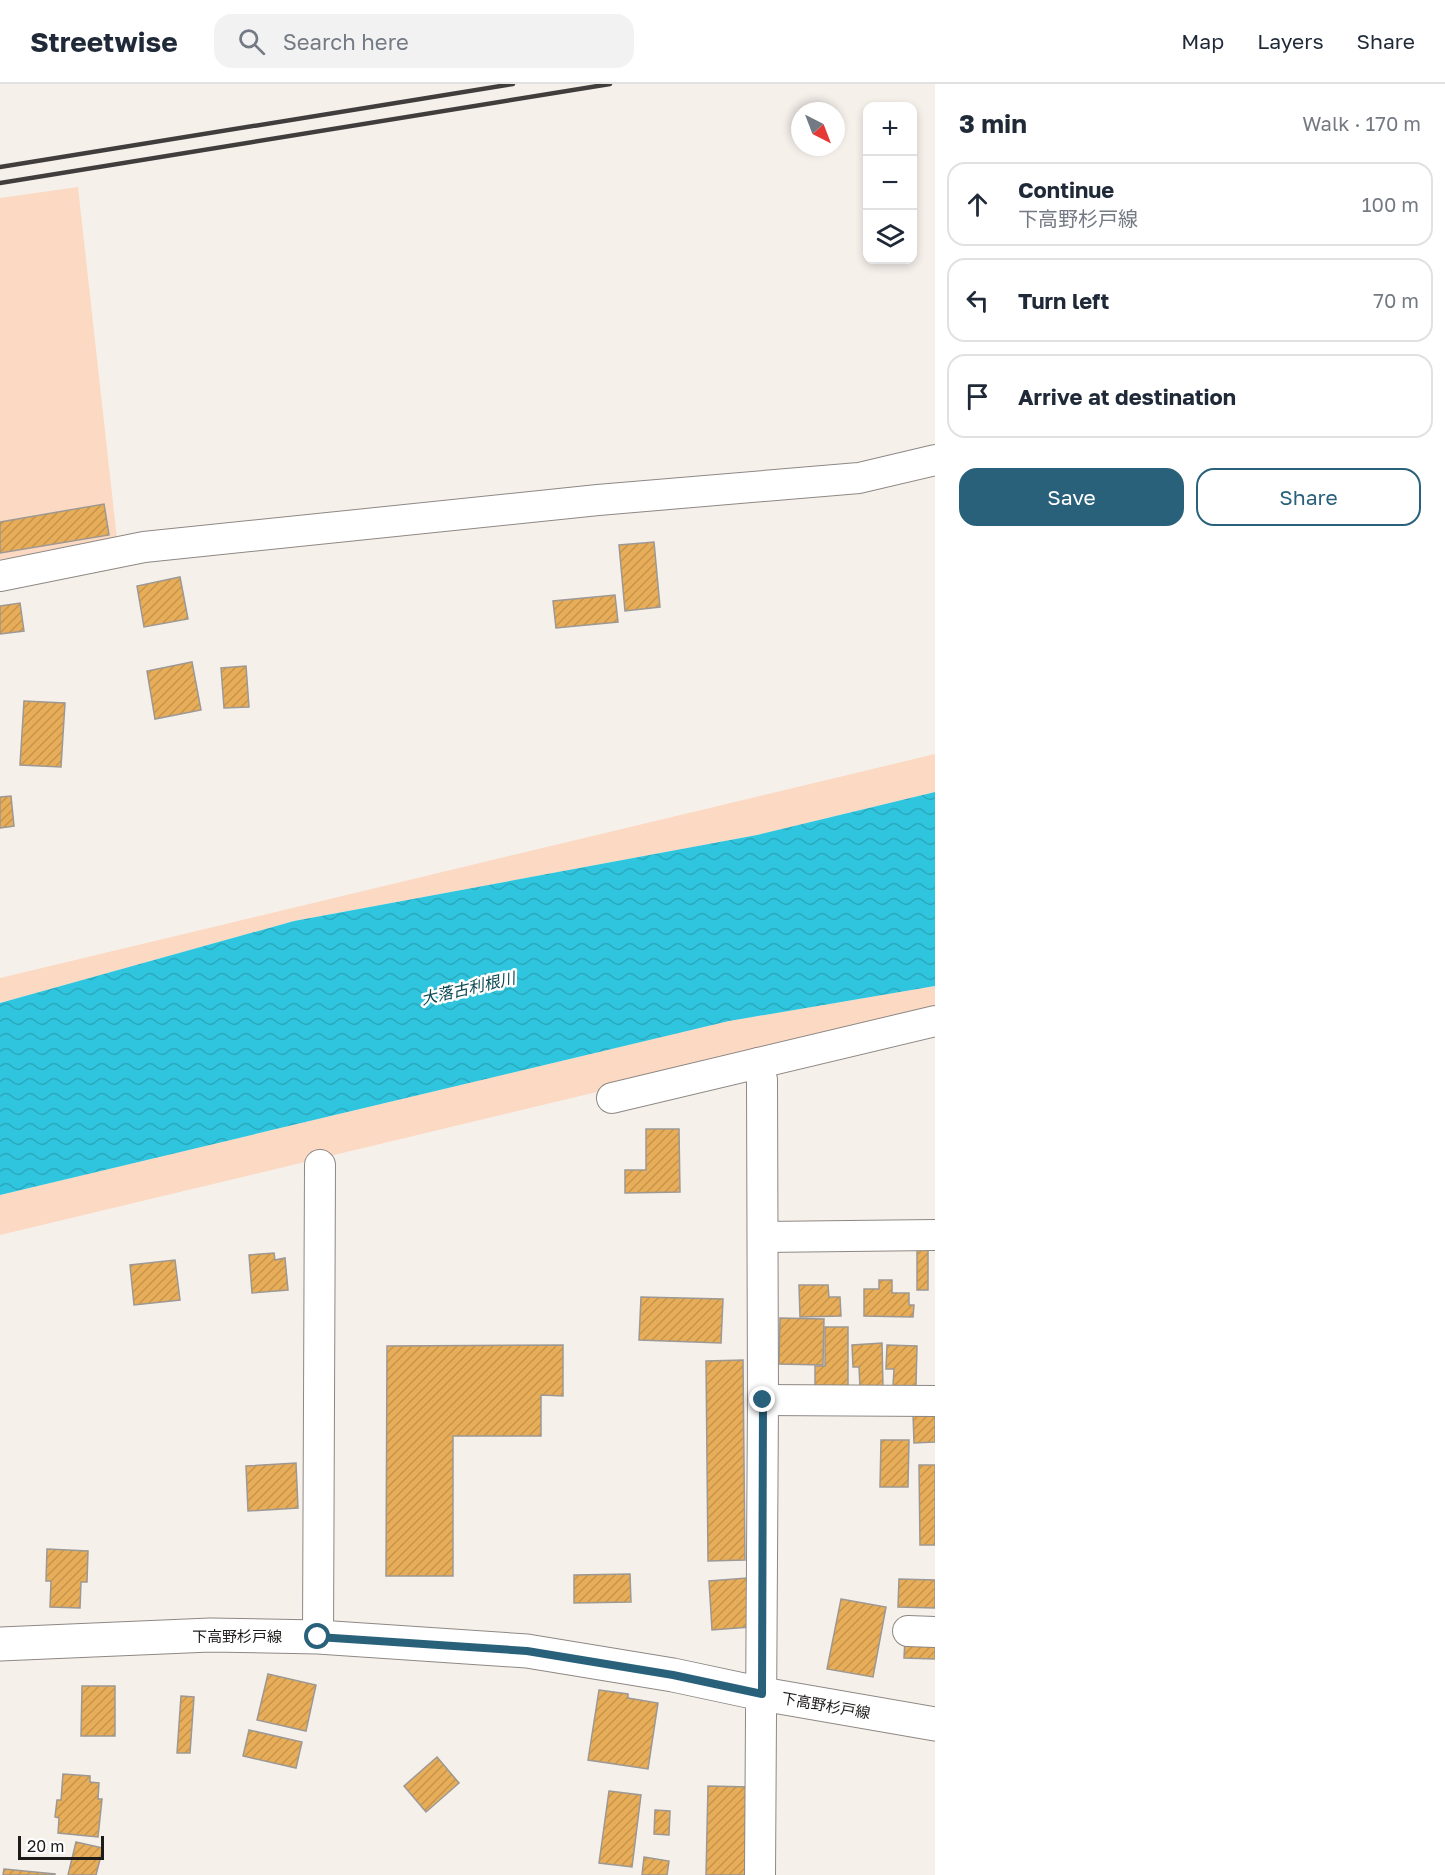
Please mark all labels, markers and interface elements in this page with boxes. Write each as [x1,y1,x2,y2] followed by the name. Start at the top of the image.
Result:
[214,14,634,68] search box
[30,25,178,58] text: Streetwise
[235,25,268,58] icon: search
[283,28,409,55] text: Search here
[1181,28,1224,54] text: Map
[1257,28,1324,54] text: Layers
[1357,28,1415,54] text: Share
[791,102,845,156] north arrow
[863,102,917,264] map controls
[863,102,917,156] button: +
[959,108,1027,139] text: 3 min
[1302,111,1421,135] text: Walk · 170 m
[863,156,917,210] button: −
[1018,176,1114,203] text: Continue
[961,188,994,221] icon: ahead
[1362,192,1419,216] text: 100 m
[1018,206,1138,230] text: 下高野杉戸線
[863,210,917,264] button: layers
[961,284,994,317] icon: left
[1018,287,1109,314] text: Turn left
[1373,288,1419,312] text: 70 m
[961,380,994,413] icon: arrive
[1018,383,1236,410] text: Arrive at destination
[959,468,1184,526] button: Save
[1196,468,1421,526] button: Share
[419,967,519,1009] water label: 大落古利根川
[749,1386,775,1412] route end
[304,1623,330,1649] route start
[192,1627,282,1645] street label: 下高野杉戸線
[780,1688,872,1722] street label: 下高野杉戸線
[18,1833,104,1860] scale bar
[27,1836,64,1856] text: 20 m

